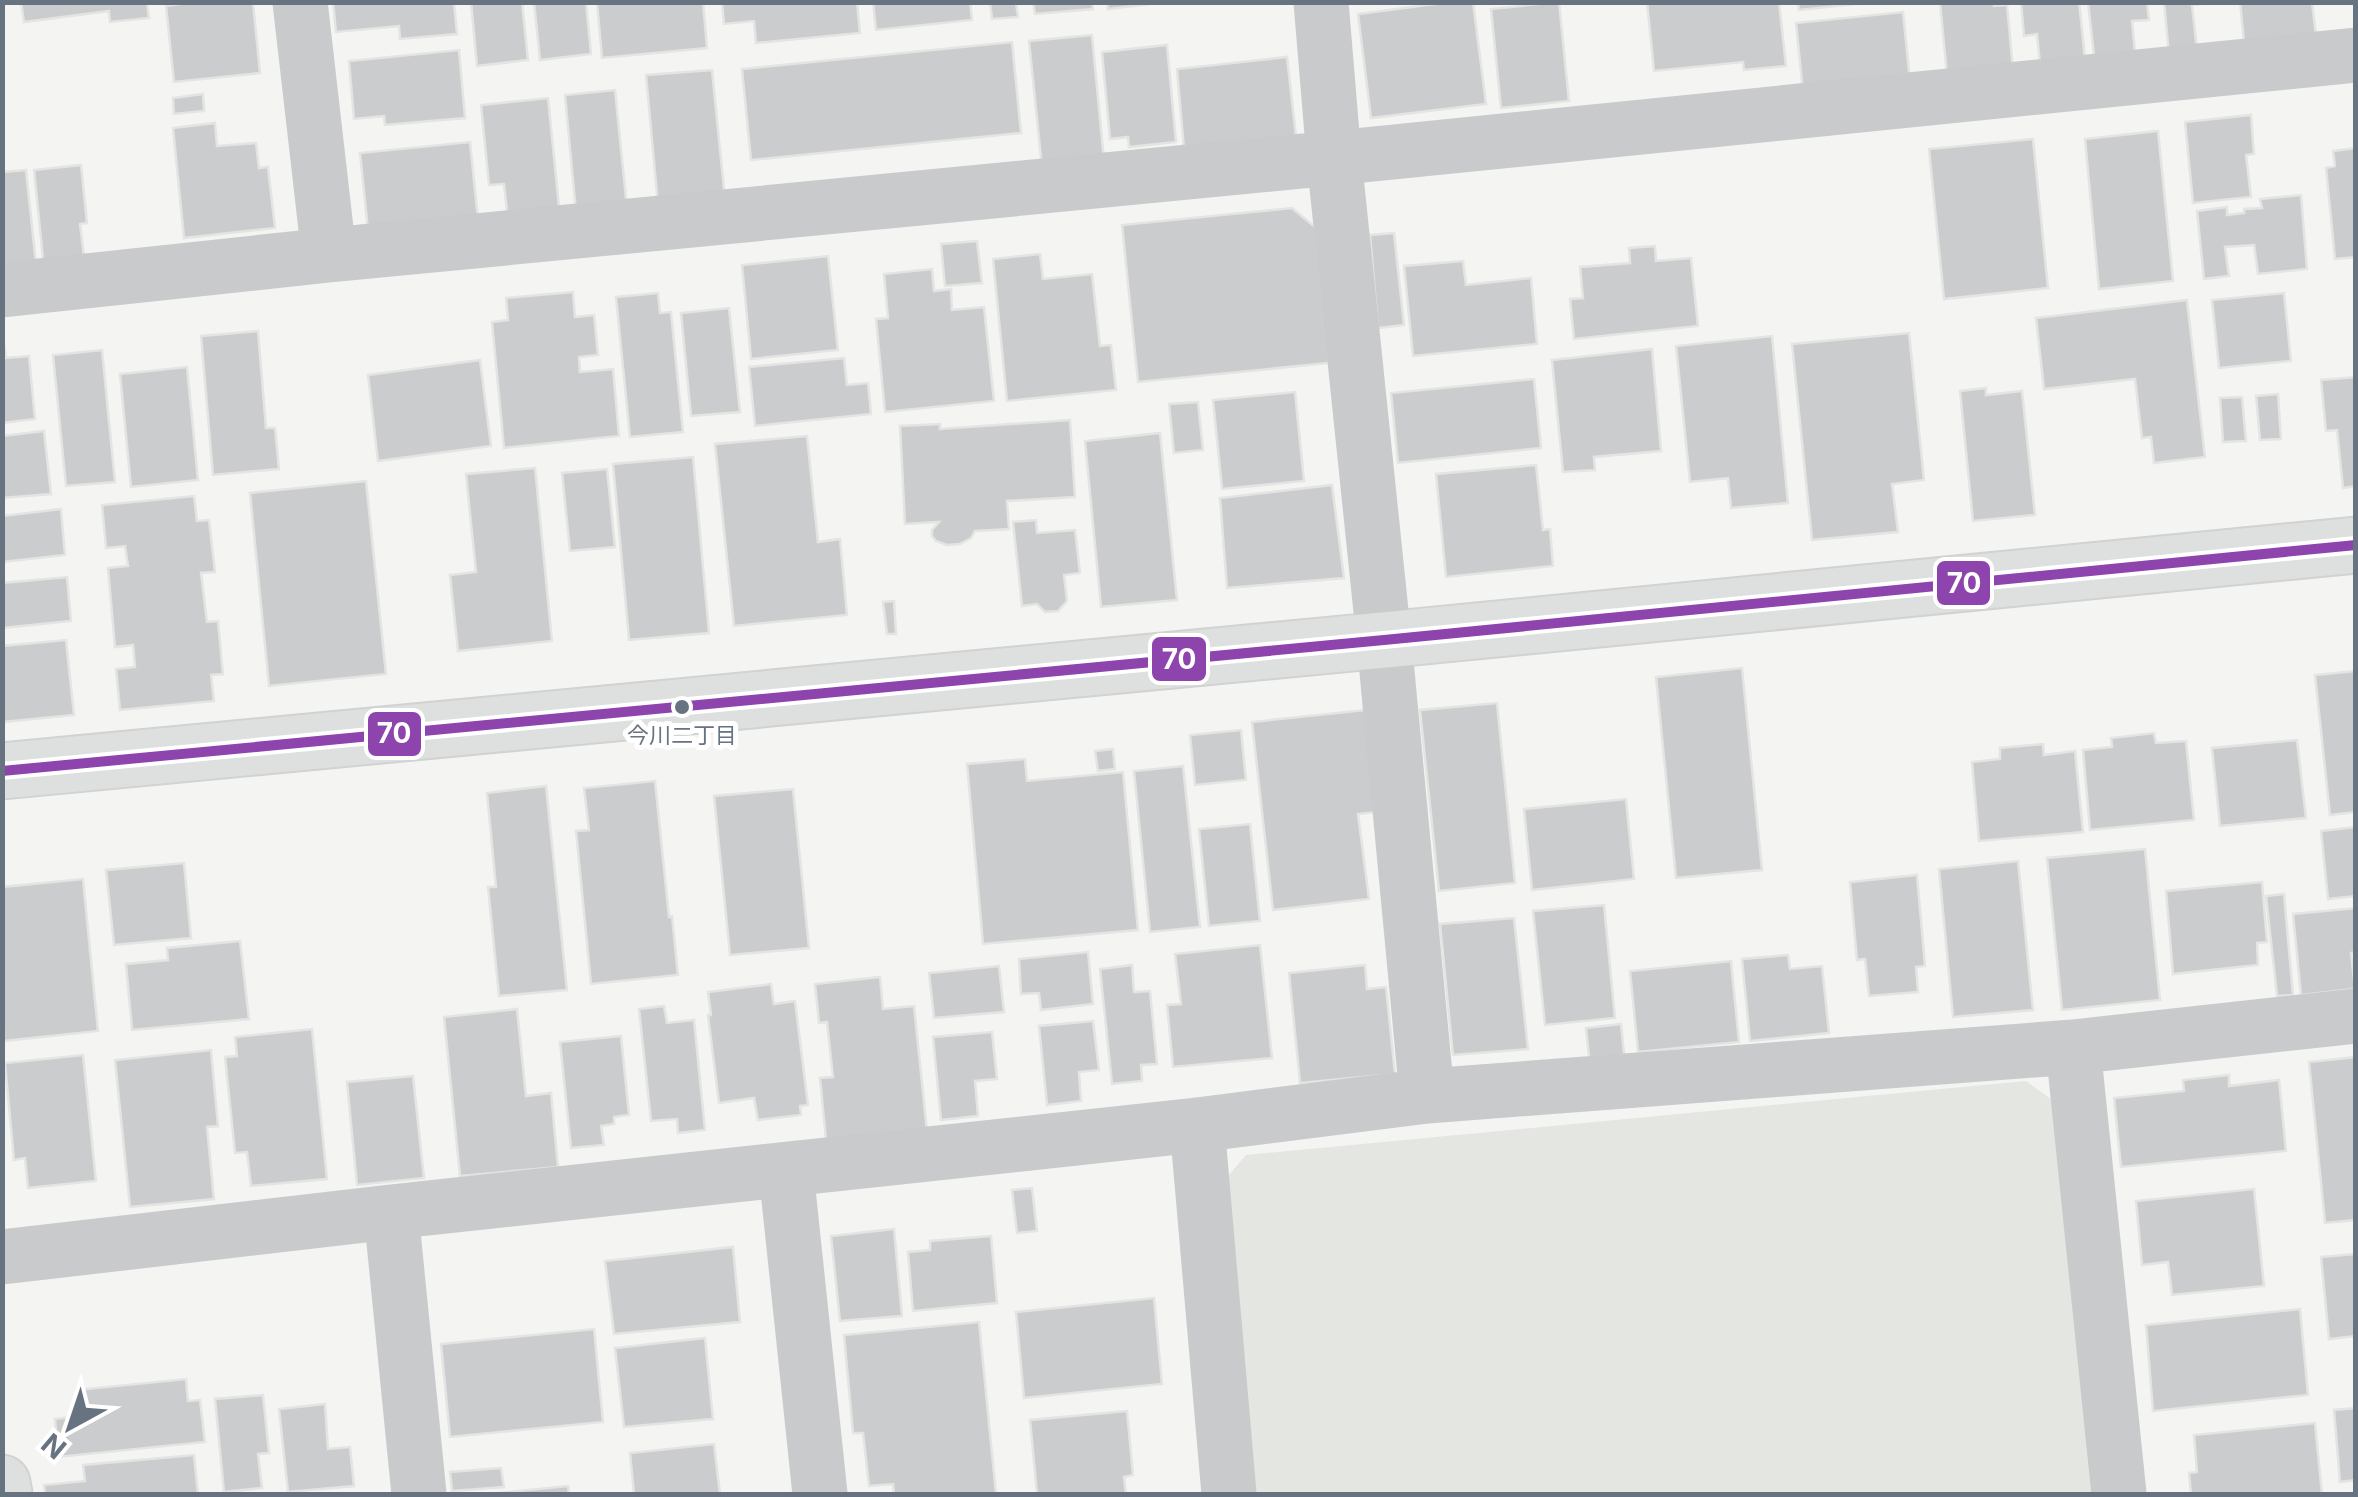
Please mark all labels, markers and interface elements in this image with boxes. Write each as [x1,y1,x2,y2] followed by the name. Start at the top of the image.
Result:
[1935,559,1992,607] line badge: 70
[1947,566,1981,600] text: 70
[1150,635,1208,683] line badge: 70
[1162,642,1196,676] text: 70
[672,697,692,717] marker: 今川二丁目
[366,710,423,758] line badge: 70
[377,716,411,750] text: 70
[627,722,737,748] place label: 今川二丁目
[20,1377,120,1477] north arrow
[35,1426,73,1466] text: N

